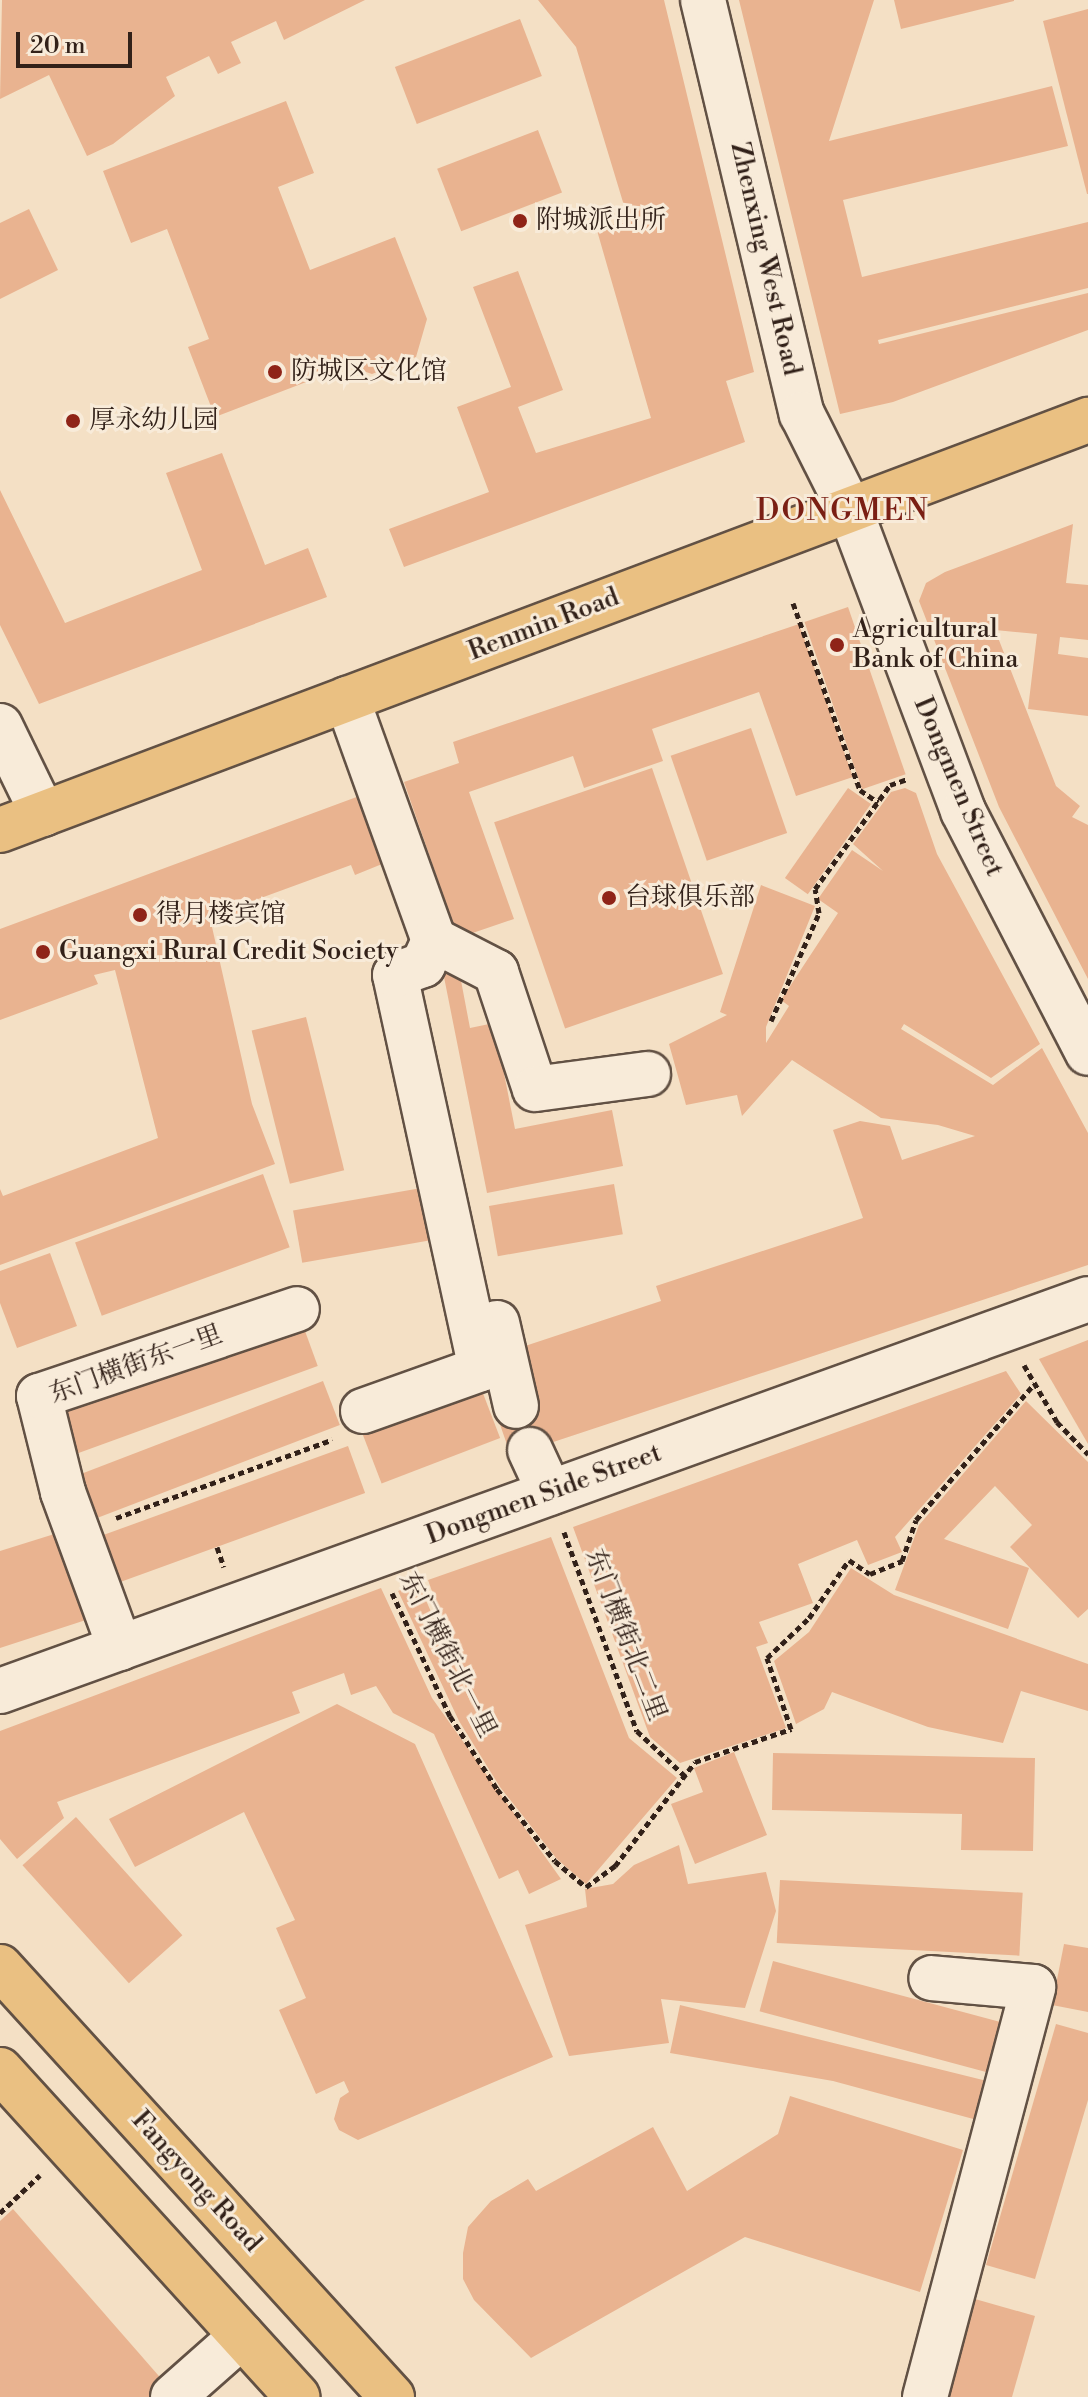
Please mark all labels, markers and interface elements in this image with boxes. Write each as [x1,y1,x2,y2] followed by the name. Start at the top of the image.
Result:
[20,16,136,66] scale bar
[30,31,86,61] text: 20 m
[723,139,807,379] street label: Zhenxing West Road
[536,205,666,237] place label: 附城派出所
[511,212,529,230] marker: 附城派出所
[291,356,447,388] place label: 防城区文化馆
[266,363,284,381] marker: 防城区文化馆
[89,405,219,437] place label: 厚永幼儿园
[64,412,82,430] marker: 厚永幼儿园
[756,493,930,529] district label: DONGMEN
[464,582,624,668] street label: Renmin Road
[853,614,1018,676] place label: Agricultural Bank of China
[828,636,846,654] marker: Agricultural Bank of China
[906,693,1010,881] street label: Dongmen Street
[625,882,755,914] place label: 台球俱乐部
[600,889,618,907] marker: 台球俱乐部
[156,899,286,931] place label: 得月楼宾馆
[131,906,149,924] marker: 得月楼宾馆
[59,936,398,968] place label: Guangxi Rural Credit Society
[34,943,52,961] marker: Guangxi Rural Credit Society
[45,1319,227,1411] street label: 东门横街东一里
[422,1438,666,1552] street label: Dongmen Side Street
[578,1544,672,1726] street label: 东门横街北二里
[392,1567,502,1743] street label: 东门横街北一里
[125,2105,267,2259] street label: Fangyong Road

